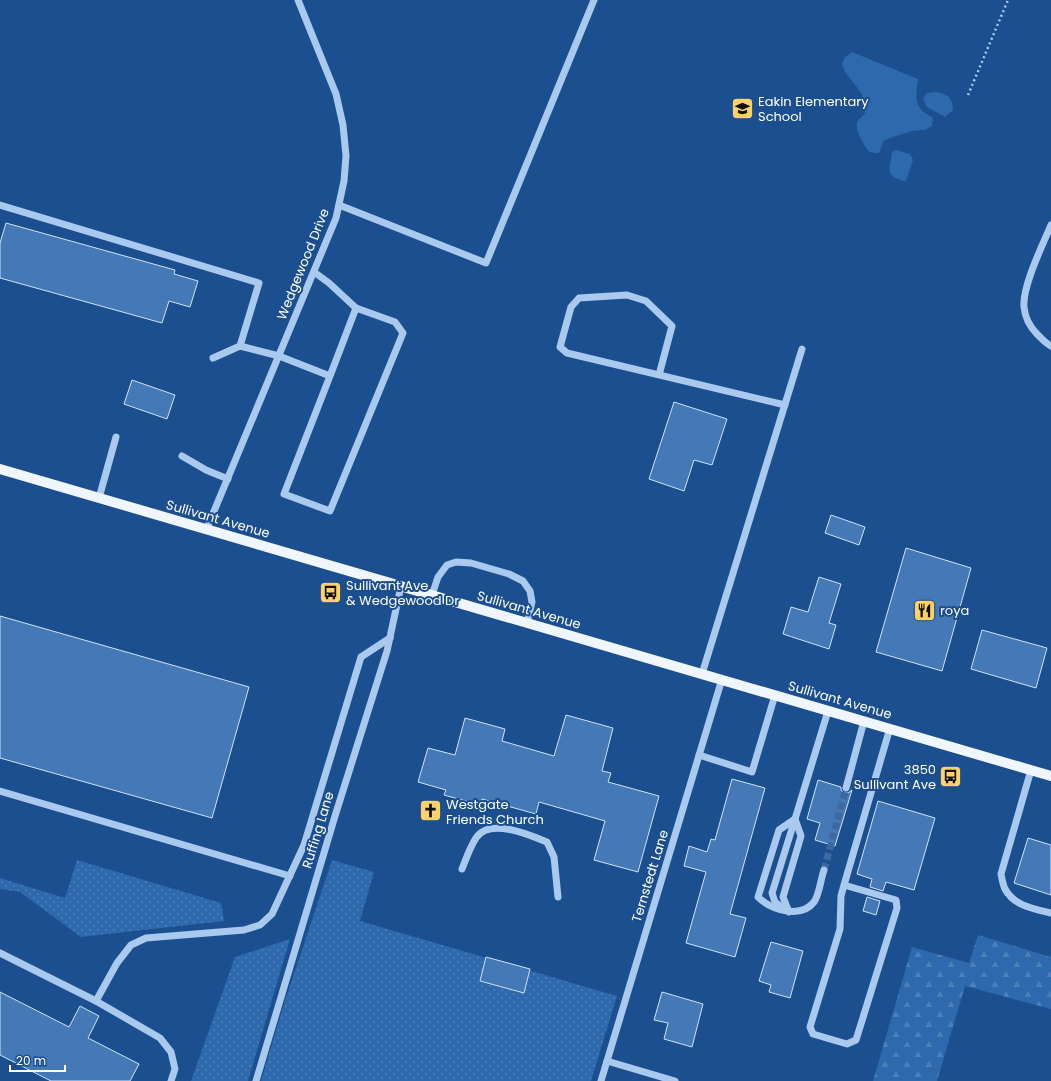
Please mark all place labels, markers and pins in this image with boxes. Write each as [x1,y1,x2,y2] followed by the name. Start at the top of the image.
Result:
[758,92,869,126] place label: Eakin Elementary School
[730,95,756,121] school or university icon: Eakin Elementary School
[346,576,459,610] place label: Sullivant Ave & Wedgewood Dr
[317,579,343,605] bus stop icon: Sullivant Ave & Wedgewood Dr
[911,597,937,623] restaurant icon: roya
[940,601,969,620] place label: roya
[854,760,936,794] place label: 3850 Sullivant Ave
[938,763,964,789] bus stop icon: 3850 Sullivant Ave
[446,795,544,829] place label: Westgate Friends Church
[417,798,443,824] church icon: Westgate Friends Church

